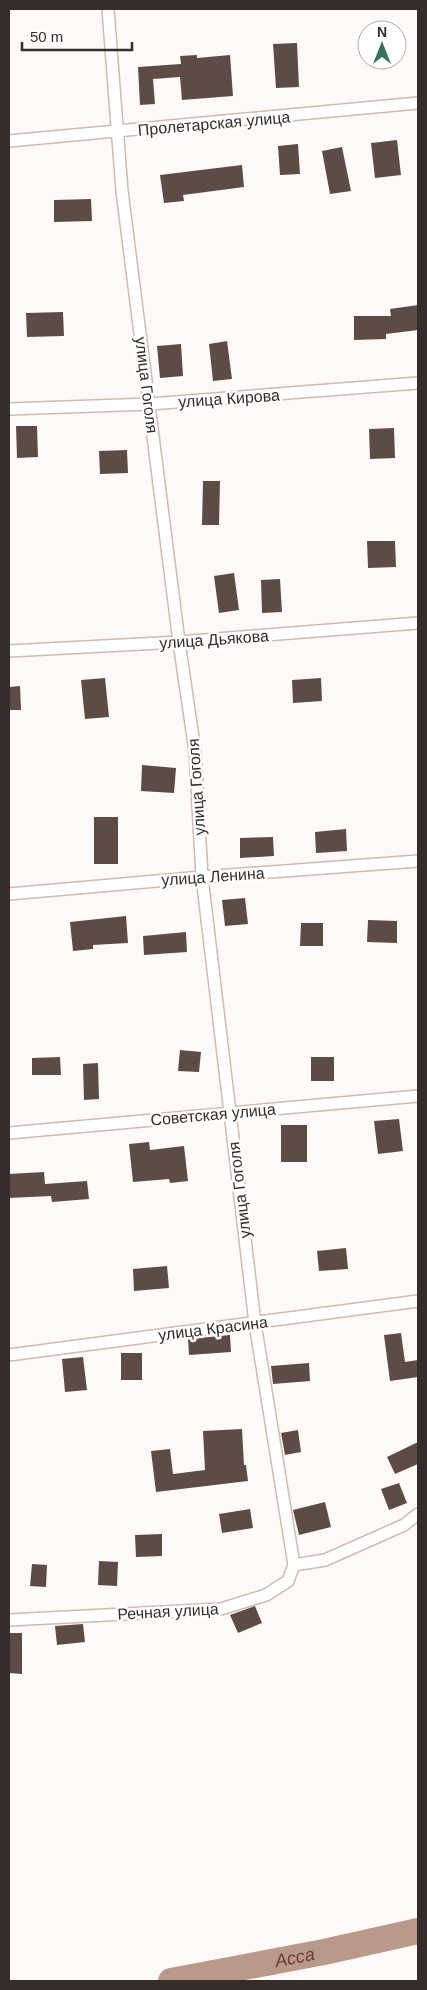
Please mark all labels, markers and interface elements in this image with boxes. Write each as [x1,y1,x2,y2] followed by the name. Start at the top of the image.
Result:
[22,20,132,52] scale bar
[357,20,407,70] north arrow
[377,24,387,40] text: N
[30,28,63,45] text: 50 m
[137,108,291,139] street label: Пролетарская улица
[132,336,161,434] street label: улица Гоголя
[178,386,280,411] street label: улица Кирова
[159,627,269,652] street label: улица Дьякова
[185,738,208,836] street label: улица Гоголя
[161,864,265,889] street label: улица Ленина
[150,1101,276,1128] street label: Советская улица
[225,1141,254,1239] street label: улица Гоголя
[157,1313,269,1344] street label: улица Красина
[117,1600,219,1623] street label: Речная улица
[272,1944,316,1971] water label: Асса

